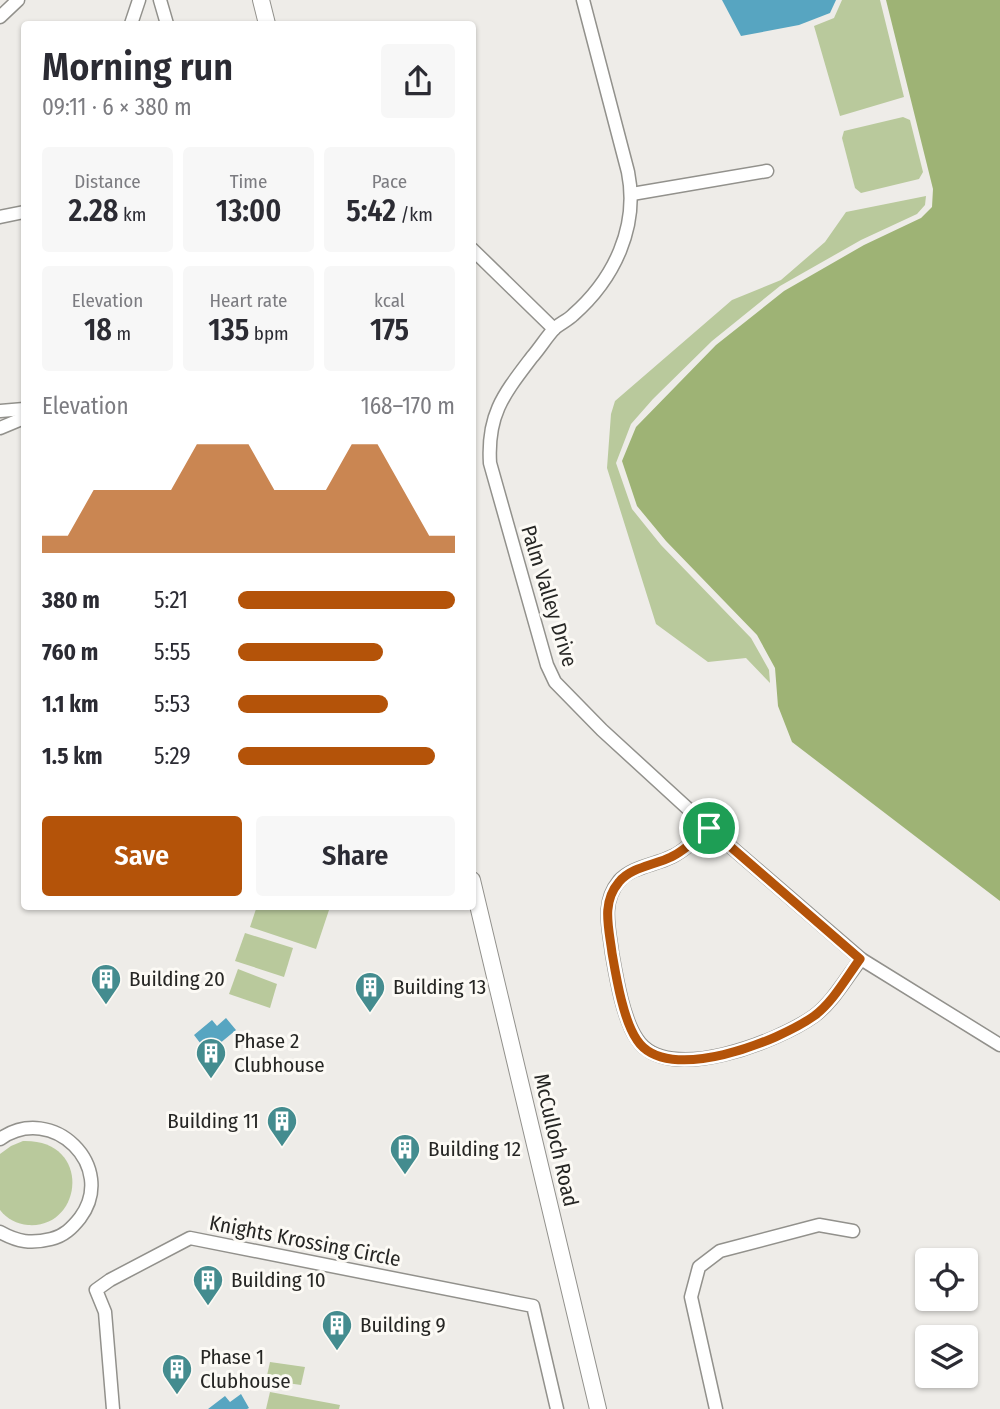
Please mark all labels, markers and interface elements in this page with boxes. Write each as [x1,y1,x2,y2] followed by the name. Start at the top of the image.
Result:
[42,44,233,90] text: Morning run
[381,44,455,118] button: share
[42,93,192,121] text: 09:11 · 6 × 380 m
[74,170,141,193] text: Distance
[230,170,267,193] text: Time
[372,170,407,193] text: Pace
[69,193,119,229] text: 2.28
[216,193,281,229] text: 13:00
[346,193,396,229] text: 5:42
[119,203,146,226] text: km
[396,203,433,226] text: /km
[72,289,143,312] text: Elevation
[209,289,288,312] text: Heart rate
[374,289,405,312] text: kcal
[84,312,112,348] text: 18
[208,312,249,348] text: 135
[370,312,409,348] text: 175
[112,322,131,345] text: m
[249,322,289,345] text: bpm
[42,392,129,420] text: Elevation
[361,392,455,420] text: 168–170 m
[515,522,583,670] street label: Palm Valley Drive
[42,586,100,614] text: 380 m
[154,586,188,614] text: 5:21
[42,638,98,666] text: 760 m
[154,638,191,666] text: 5:55
[42,690,98,718] text: 1.1 km
[154,690,190,718] text: 5:53
[42,742,103,770] text: 1.5 km
[154,742,191,770] text: 5:29
[679,798,739,858] pin
[690,809,728,847] icon: arrive
[42,816,242,896] button: Save
[256,816,455,896] button: Share
[89,962,123,1006] building icon: Building 20
[129,966,225,992] place label: Building 20
[353,970,387,1014] building icon: Building 13
[393,974,486,1000] place label: Building 13
[234,1028,325,1078] place label: Phase 2 Clubhouse
[194,1036,228,1080] building icon: Phase 2 Clubhouse
[528,1071,584,1209] street label: McCulloch Road
[265,1104,299,1148] building icon: Building 11
[167,1108,259,1134] place label: Building 11
[388,1132,422,1176] building icon: Building 12
[428,1136,521,1162] place label: Building 12
[207,1210,403,1272] street label: Knights Krossing Circle
[915,1248,978,1388] map controls
[915,1248,978,1311] button: locate
[191,1263,225,1307] building icon: Building 10
[231,1267,326,1293] place label: Building 10
[320,1308,354,1352] building icon: Building 9
[360,1312,446,1338] place label: Building 9
[915,1325,978,1388] button: layers
[200,1344,291,1394] place label: Phase 1 Clubhouse
[160,1352,194,1396] building icon: Phase 1 Clubhouse

